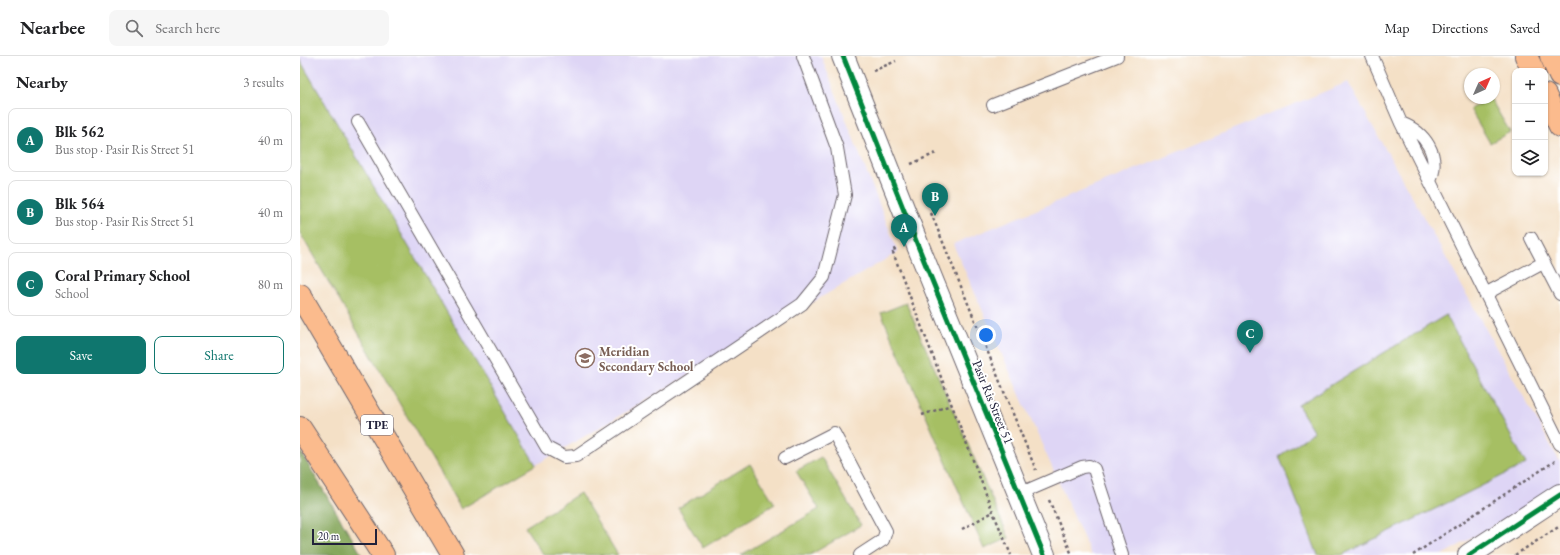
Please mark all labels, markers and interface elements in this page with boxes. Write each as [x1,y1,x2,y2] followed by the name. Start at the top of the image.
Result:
[109,10,389,46] search box
[20,15,85,40] text: Nearbee
[123,17,145,39] icon: search
[155,18,220,37] text: Search here
[1384,19,1410,37] text: Map
[1432,19,1488,37] text: Directions
[1510,19,1540,37] text: Saved
[1464,68,1500,104] north arrow
[1512,68,1548,176] map controls
[1512,68,1548,104] button: +
[16,71,68,93] text: Nearby
[243,74,284,91] text: 3 results
[1512,104,1548,140] button: −
[55,122,104,141] text: Blk 562
[25,132,35,149] text: A
[258,132,283,149] text: 40 m
[1512,140,1548,176] button: layers
[55,141,194,158] text: Bus stop · Pasir Ris Street 51
[922,183,948,216] pin: B
[55,194,104,213] text: Blk 564
[26,204,34,221] text: B
[258,204,283,221] text: 40 m
[55,213,194,230] text: Bus stop · Pasir Ris Street 51
[891,214,917,247] pin: A
[55,266,190,285] text: Coral Primary School
[25,276,35,293] text: C
[258,276,283,293] text: 80 m
[55,285,89,302] text: School
[1237,320,1263,353] pin: C
[976,325,996,345] your location
[16,336,146,374] button: Save
[154,336,284,374] button: Share
[599,343,694,375] place label: Meridian Secondary School
[574,347,596,369] school or university icon: Meridian Secondary School
[968,358,1018,446] street label: Pasir Ris Street 51
[361,415,393,435] road number: TPE
[312,527,377,546] scale bar
[318,529,339,543] text: 20 m

